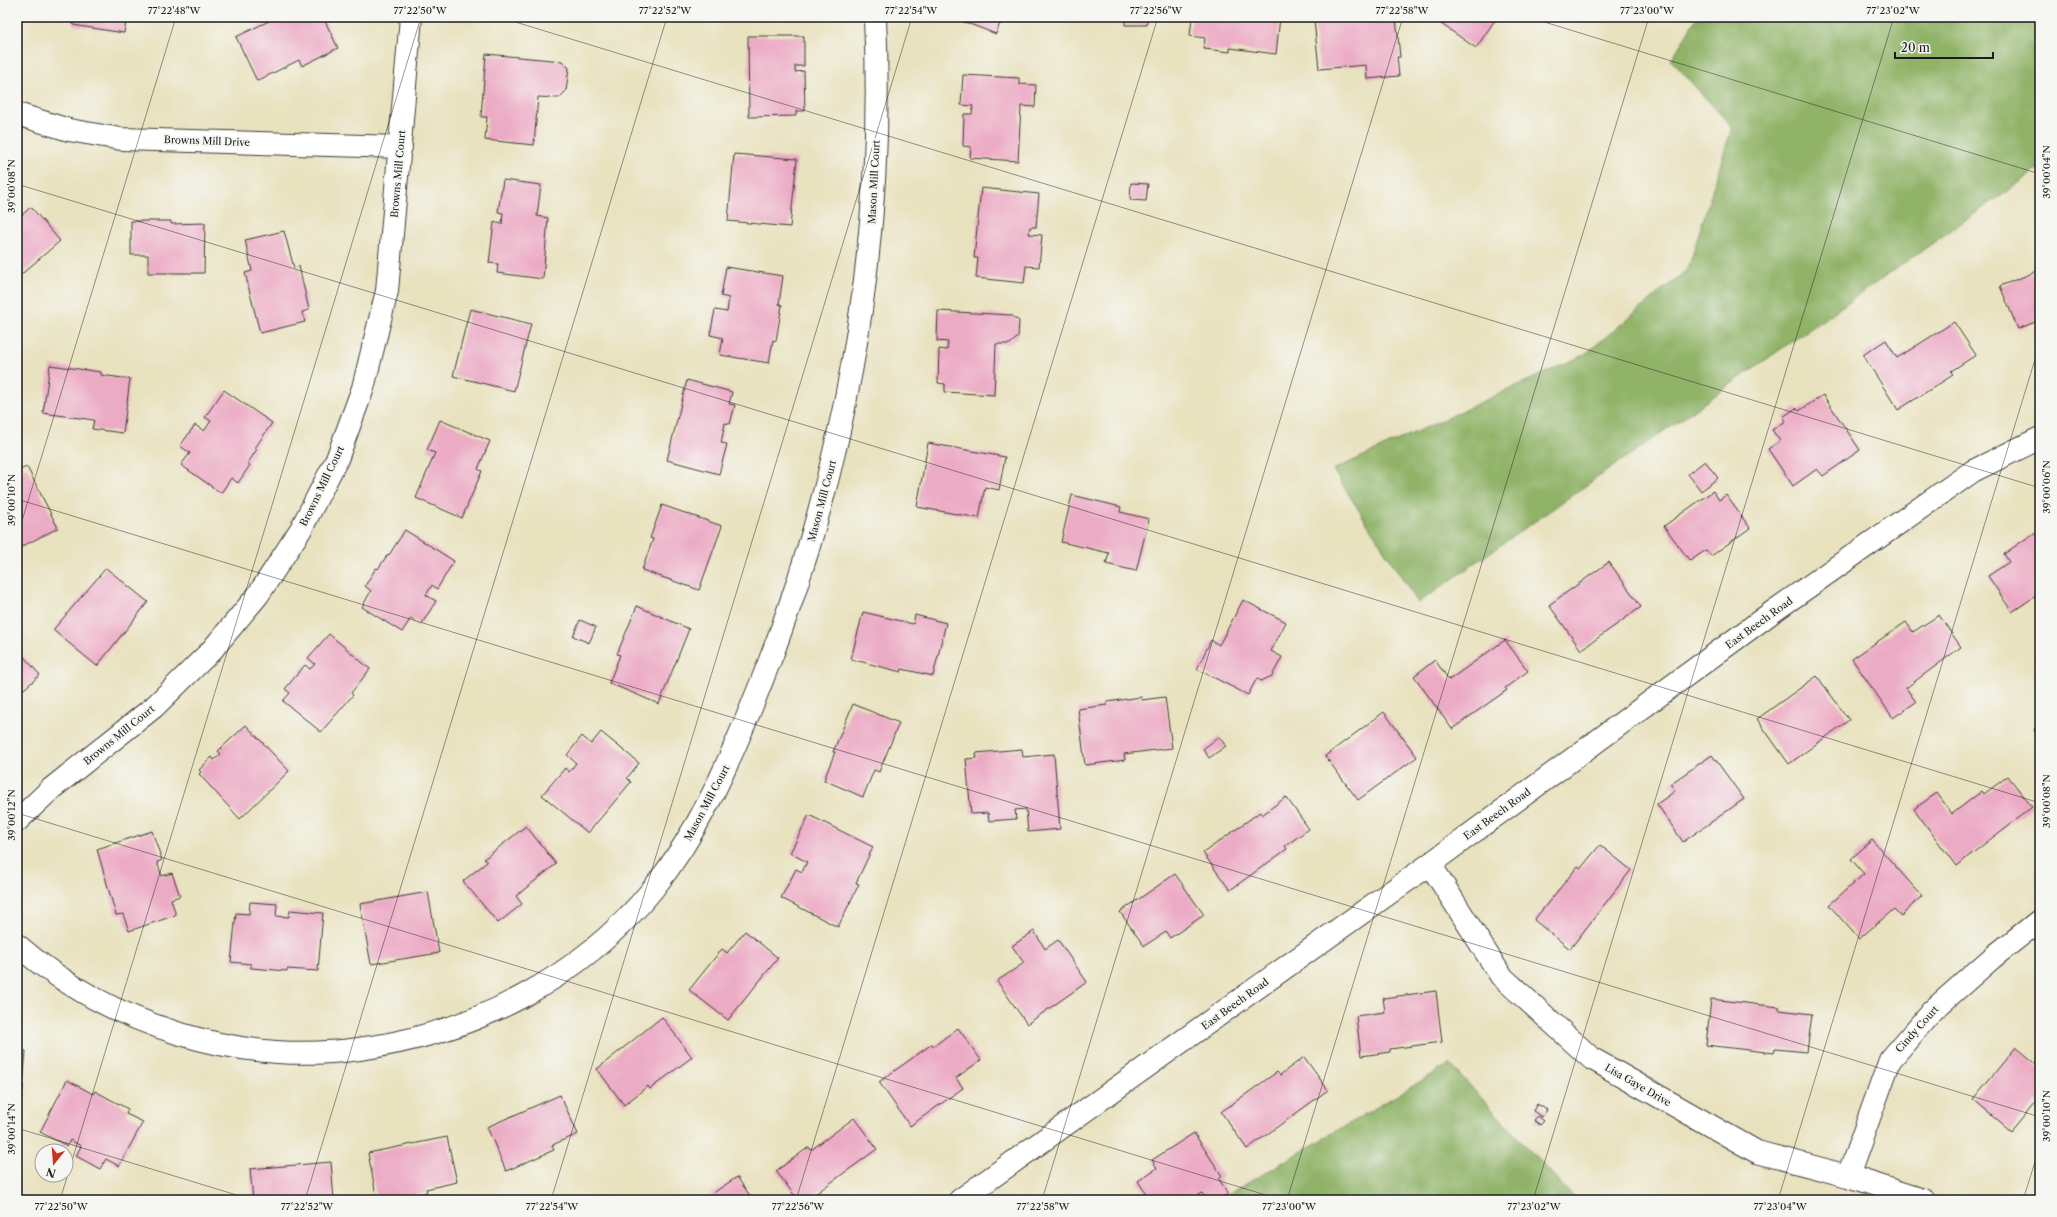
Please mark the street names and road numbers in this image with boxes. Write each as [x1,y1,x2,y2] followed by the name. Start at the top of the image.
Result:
[388,129,408,218] street label: Browns Mill Court
[164,133,251,149] street label: Browns Mill Drive
[865,139,883,224] street label: Mason Mill Court
[297,443,347,528] street label: Browns Mill Court
[805,458,839,543] street label: Mason Mill Court
[1723,594,1795,652] street label: East Beech Road
[81,702,158,768] street label: Browns Mill Court
[681,762,733,843] street label: Mason Mill Court
[1461,785,1533,843] street label: East Beech Road
[1199,975,1271,1033] street label: East Beech Road
[1893,1002,1942,1055] street label: Cindy Court
[1603,1061,1674,1109] street label: Lisa Gaye Drive

